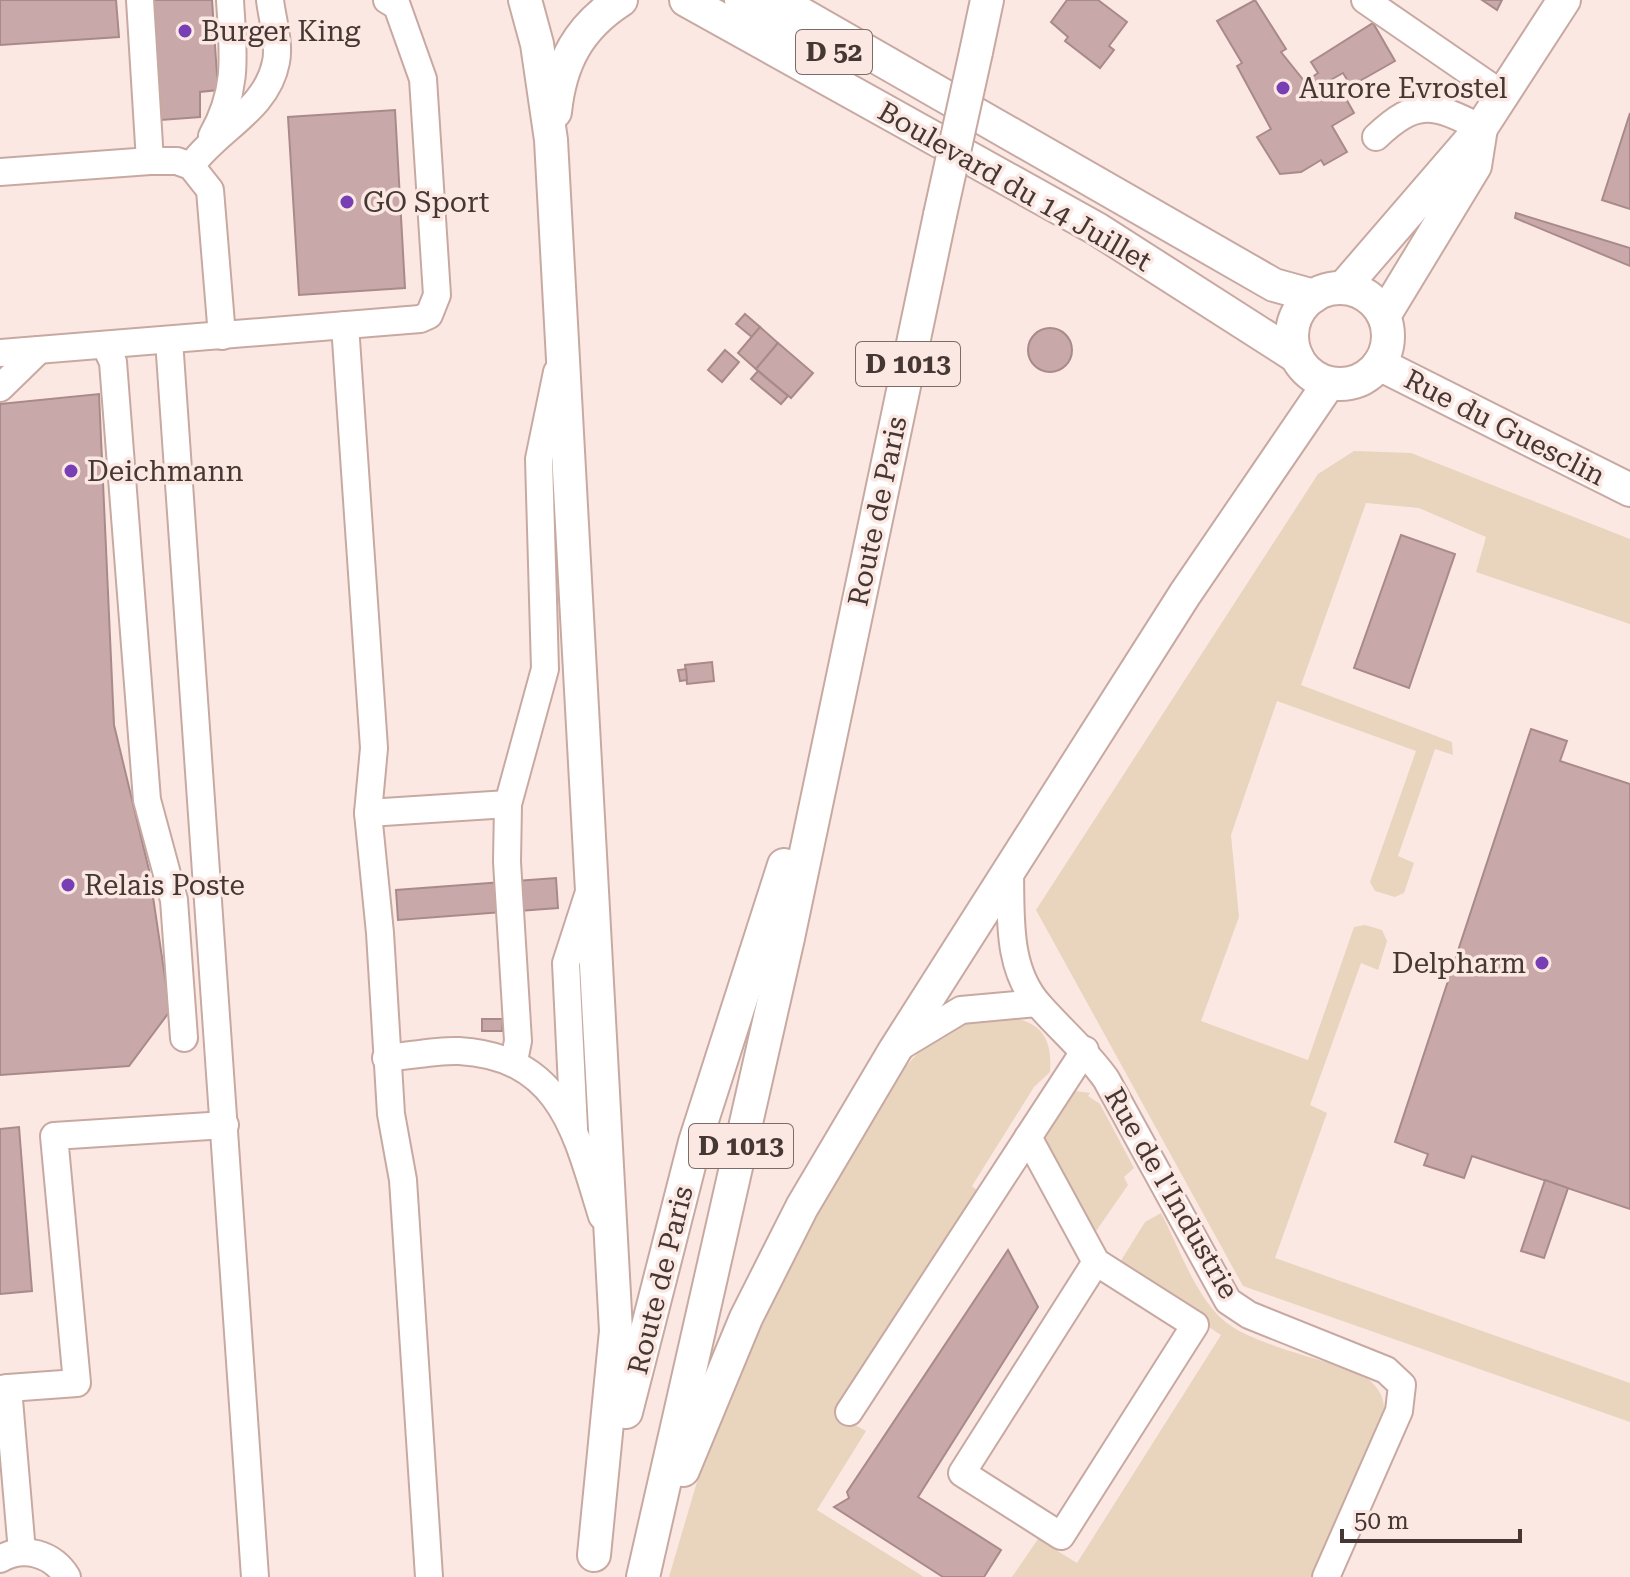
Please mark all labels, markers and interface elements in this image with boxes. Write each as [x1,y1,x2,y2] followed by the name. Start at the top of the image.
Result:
[201,15,361,48] place label: Burger King
[176,22,194,40] marker: Burger King
[796,30,872,74] road number: D 52
[1299,72,1508,105] place label: Aurore Evrostel
[1274,79,1292,97] marker: Aurore Evrostel
[872,95,1157,278] street label: Boulevard du 14 Juillet
[363,186,489,219] place label: GO Sport
[338,193,356,211] marker: GO Sport
[856,342,960,386] road number: D 1013
[1399,363,1611,492] street label: Rue du Guesclin
[841,413,914,609] street label: Route de Paris
[87,455,244,488] place label: Deichmann
[62,462,80,480] marker: Deichmann
[84,869,245,902] place label: Relais Poste
[59,876,77,894] marker: Relais Poste
[1392,947,1526,980] place label: Delpharm
[1533,954,1551,972] marker: Delpharm
[1098,1082,1245,1305] street label: Rue de l'Industrie
[689,1124,793,1168] road number: D 1013
[621,1182,700,1378] street label: Route de Paris
[1342,1493,1520,1543] scale bar
[1354,1507,1409,1535] text: 50 m

